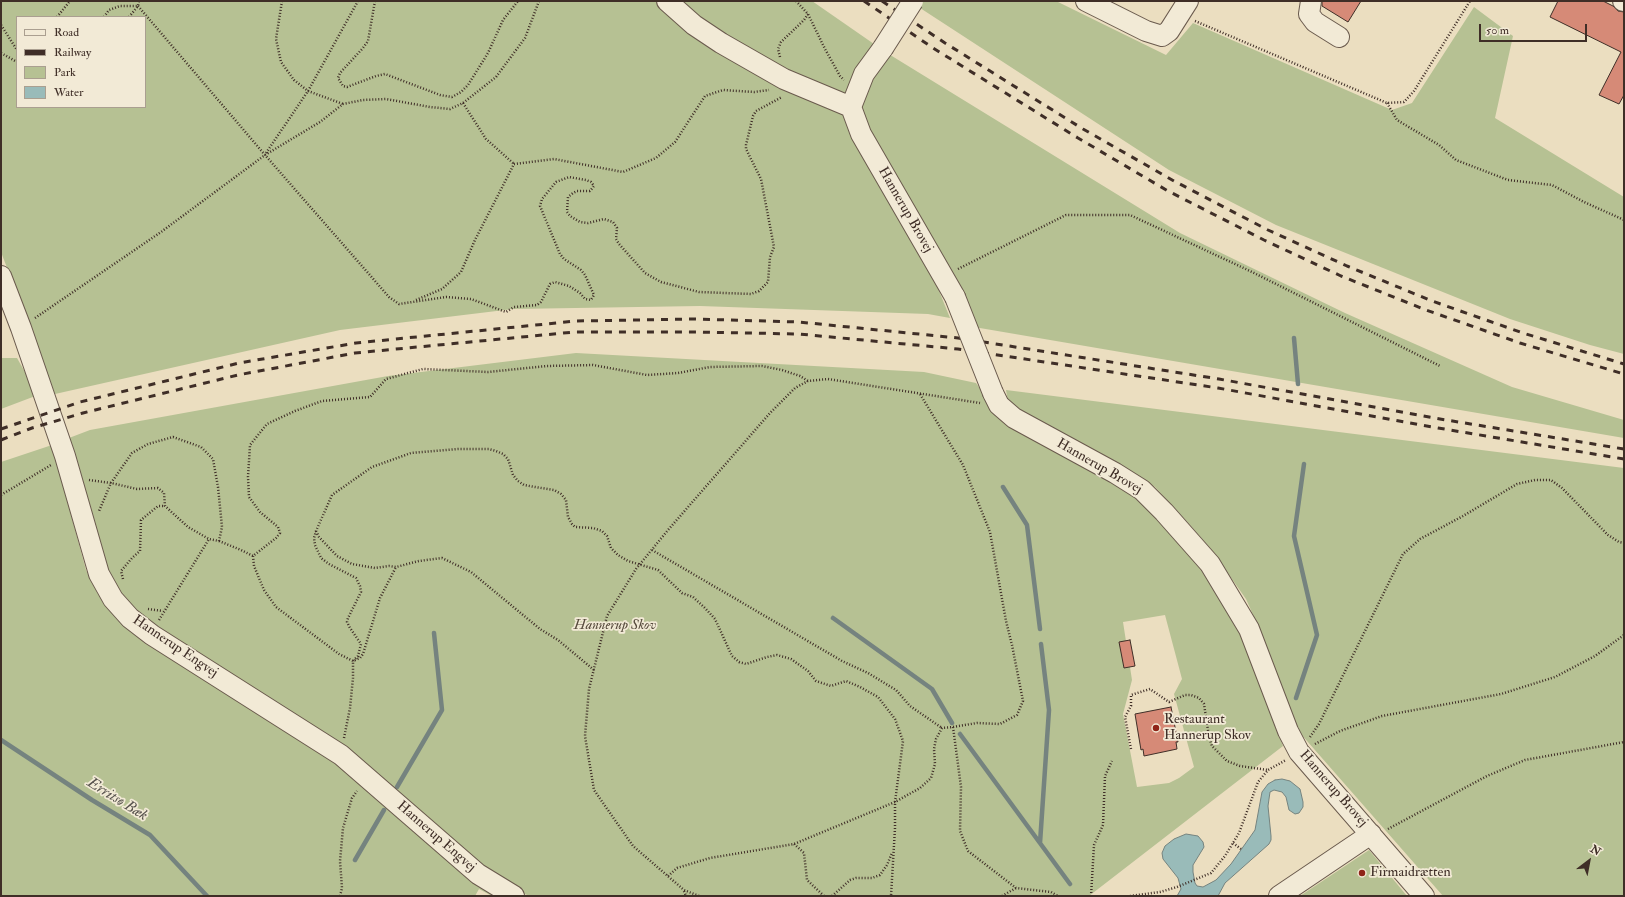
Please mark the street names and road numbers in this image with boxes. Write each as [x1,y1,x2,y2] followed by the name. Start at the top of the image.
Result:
[874,164,936,256] street label: Hannerup Brovej
[1053,436,1145,498] street label: Hannerup Brovej
[129,612,221,682] street label: Hannerup Engvej
[1295,747,1371,831] street label: Hannerup Brovej
[393,798,479,876] street label: Hannerup Engvej

